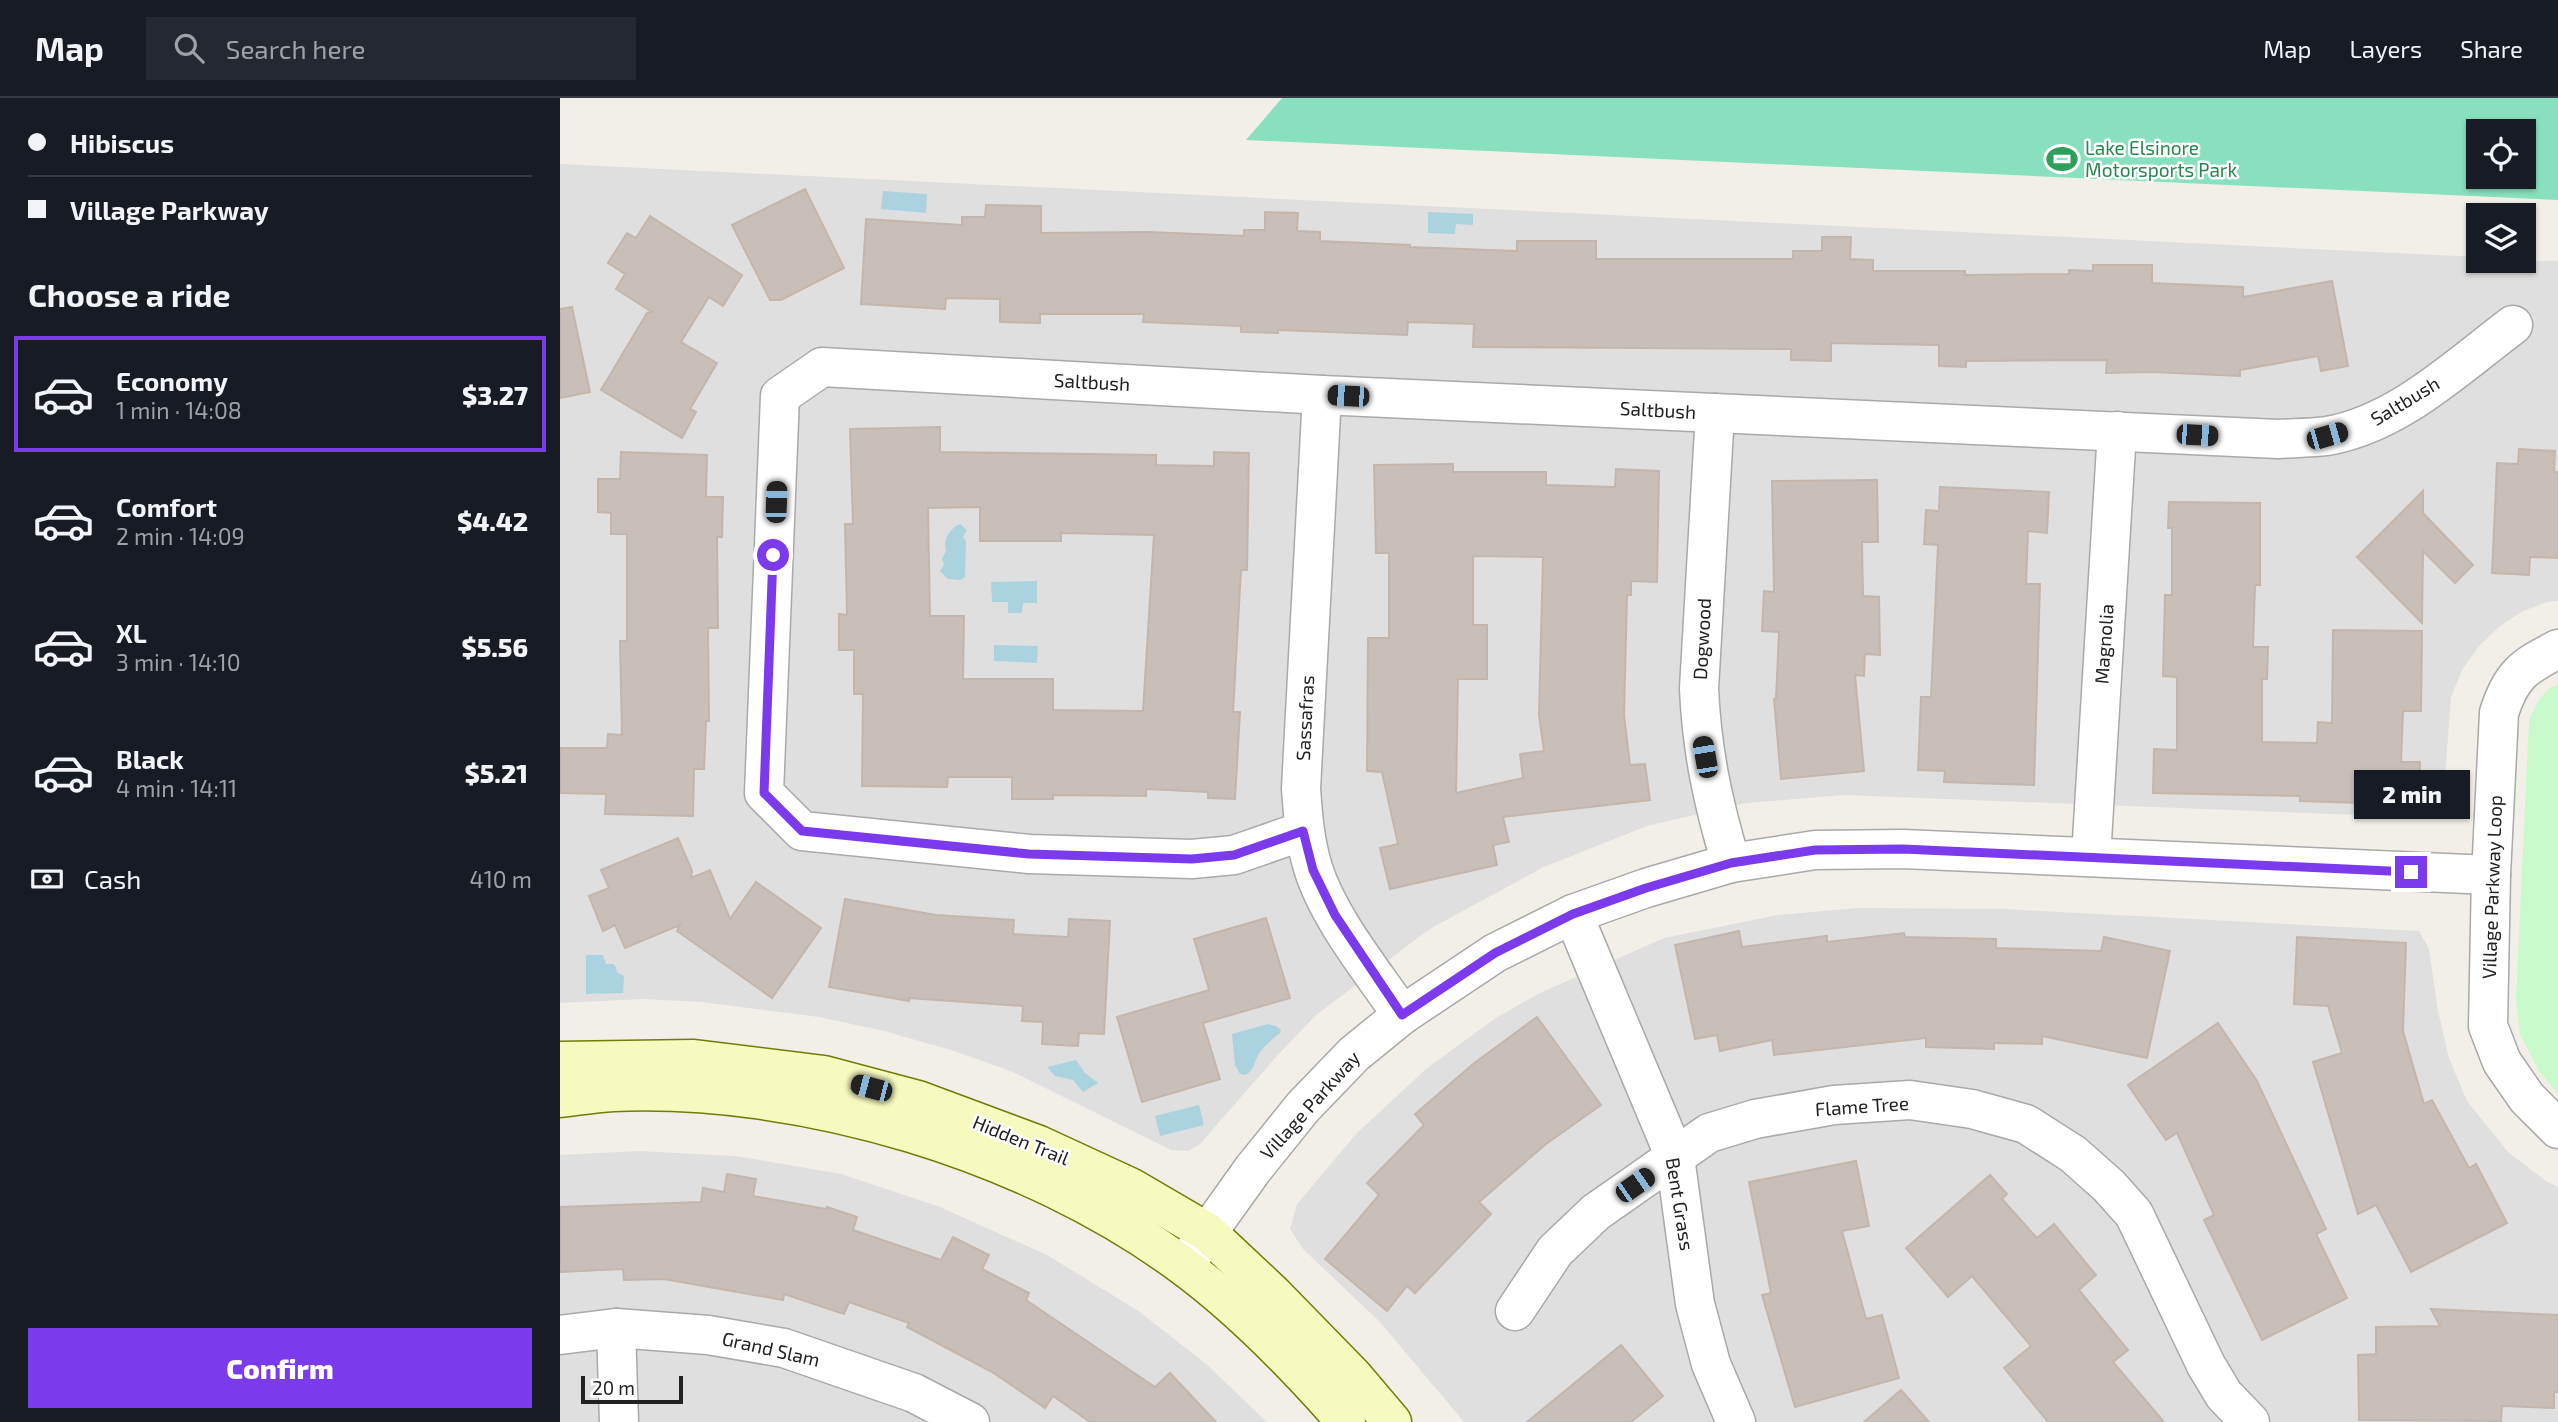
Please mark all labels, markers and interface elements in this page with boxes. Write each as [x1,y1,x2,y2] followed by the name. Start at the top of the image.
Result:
[146,17,636,80] search box
[35,28,104,68] text: Map
[170,29,208,67] icon: search
[226,33,365,64] text: Search here
[2263,34,2311,63] text: Map
[2349,34,2422,63] text: Layers
[2460,34,2523,63] text: Share
[2466,119,2536,273] map controls
[2466,119,2536,189] button: locate
[70,127,174,158] text: Hibiscus
[2085,136,2237,181] place label: Lake Elsinore Motorsports Park
[2045,142,2079,176] sports icon: Lake Elsinore Motorsports Park
[70,194,269,225] text: Village Parkway
[2466,203,2536,273] button: layers
[28,275,231,313] text: Choose a ride
[32,363,95,426] icon: car
[116,365,228,396] text: Economy
[1053,368,1131,395] street label: Saltbush
[2366,371,2443,430] street label: Saltbush
[462,379,528,410] text: $3.27
[1327,384,1370,408] car
[116,396,242,424] text: 1 min · 14:08
[1619,396,1697,423] street label: Saltbush
[2304,420,2351,452] car
[2176,423,2219,447] car
[765,481,788,523] car
[32,489,95,552] icon: car
[116,491,217,522] text: Comfort
[457,505,528,536] text: $4.42
[116,522,245,550] text: 2 min · 14:09
[757,539,789,571] route start
[1688,597,1715,681] street label: Dogwood
[2089,603,2118,685] street label: Magnolia
[32,615,95,678] icon: car
[116,617,147,648] text: XL
[461,631,528,662] text: $5.56
[116,648,241,676] text: 3 min · 14:10
[1291,675,1318,761] street label: Sassafras
[1692,734,1719,780] car
[32,741,95,804] icon: car
[116,743,184,774] text: Black
[464,757,528,788] text: $5.21
[2353,770,2469,820] callout: 2 min
[116,774,237,802] text: 4 min · 14:11
[2382,780,2442,808] text: 2 min
[2477,795,2506,979] street label: Village Parkway Loop
[2395,856,2427,888] route end
[28,860,66,898] icon: cash
[84,863,141,894] text: Cash
[470,865,532,893] text: 410 m
[1255,1046,1364,1164] street label: Village Parkway
[848,1072,895,1104] car
[1814,1091,1910,1120] street label: Flame Tree
[970,1110,1073,1169] street label: Hidden Trail
[1662,1156,1699,1252] street label: Bent Grass
[1612,1164,1659,1206] car
[720,1326,822,1371] street label: Grand Slam
[28,1328,532,1408] button: Confirm
[581,1373,682,1405] scale bar
[592,1376,635,1399] text: 20 m

